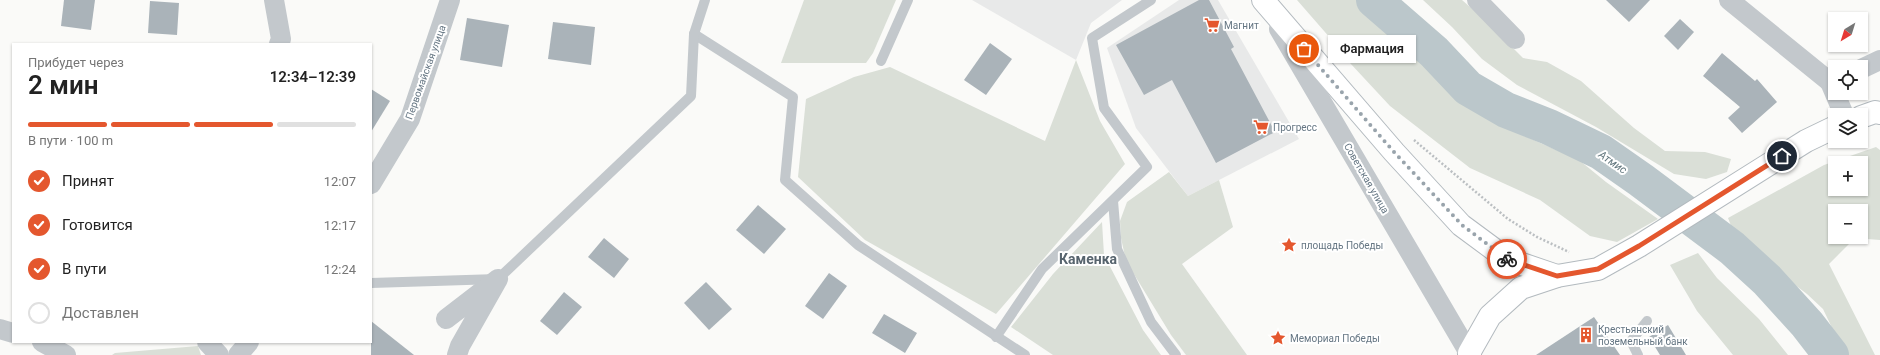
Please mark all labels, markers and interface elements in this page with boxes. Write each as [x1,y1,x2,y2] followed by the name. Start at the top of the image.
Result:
[1828,12,1868,52] north arrow
[1828,12,1868,244] map controls
[1203,16,1221,34] supermarket icon: Магнит
[1224,20,1259,31] place label: Магнит
[403,23,448,121] street label: Первомайская улица
[1287,32,1321,66] pin
[1328,35,1416,63] callout: Фармация
[1293,38,1315,60] icon: bag
[1340,41,1404,56] text: Фармация
[28,55,124,70] text: Прибудет через
[1828,60,1868,100] button: locate
[270,68,356,86] text: 12:34–12:39
[28,70,99,100] text: 2 мин
[1828,108,1868,148] button: layers
[1252,118,1270,136] supermarket icon: Прогресс
[1273,122,1317,133] place label: Прогресс
[28,133,113,148] text: В пути · 100 m
[1765,139,1799,173] pin
[1342,141,1391,215] street label: Советская улица
[1771,145,1793,167] icon: home
[1595,147,1630,177] water label: Атмис
[1828,156,1868,196] button: +
[28,170,50,192] icon: check
[62,172,114,190] text: Принят
[324,174,356,189] text: 12:07
[1828,204,1868,244] button: −
[28,214,50,236] icon: check
[62,216,133,234] text: Готовится
[324,218,356,233] text: 12:17
[1280,236,1298,254] place icon: площадь Победы
[1487,239,1527,279] courier
[1301,240,1383,251] place label: площадь Победы
[1496,248,1518,270] icon: bike
[1059,251,1118,267] district label: Каменка
[28,258,50,280] icon: check
[62,260,107,278] text: В пути
[324,262,356,277] text: 12:24
[62,304,139,322] text: Доставлен
[1598,324,1688,347] place label: Крестьянский поземельный банк
[1577,326,1595,344] building icon: Крестьянский поземельный банк
[1269,329,1287,347] place icon: Мемориал Победы
[1290,333,1380,344] place label: Мемориал Победы

